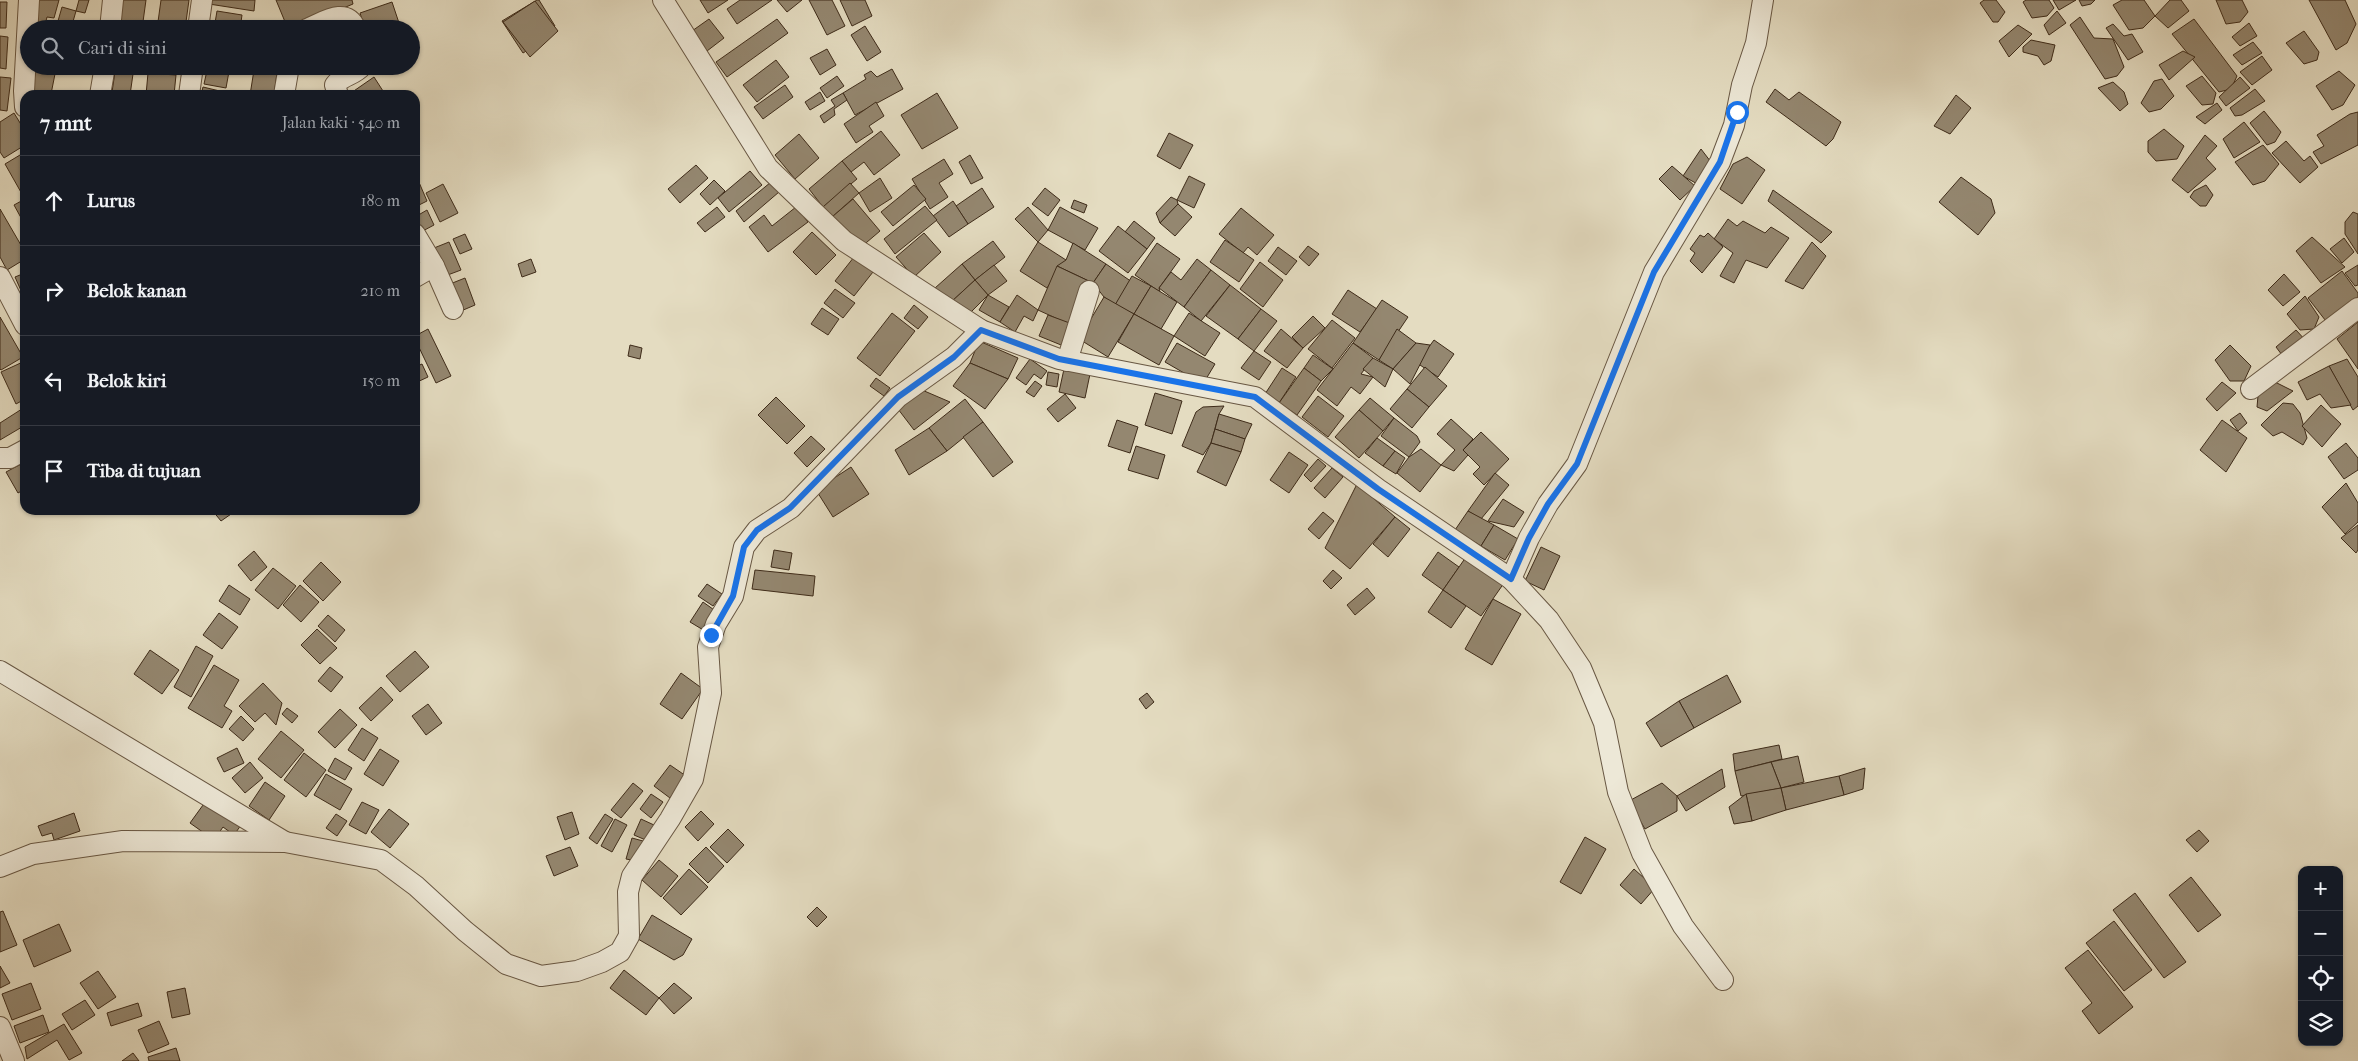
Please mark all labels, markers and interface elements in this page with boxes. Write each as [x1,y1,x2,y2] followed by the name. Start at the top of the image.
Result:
[20,20,420,75] search box
[38,34,66,62] icon: search
[78,37,167,59] text: Cari di sini
[1726,101,1749,124] route start
[40,111,92,135] text: 7 mnt
[282,113,400,132] text: Jalan kaki · 540 m
[40,187,68,215] icon: ahead
[87,190,135,212] text: Lurus
[361,191,400,210] text: 180 m
[40,277,68,305] icon: right
[87,280,187,302] text: Belok kanan
[361,281,400,300] text: 210 m
[40,367,68,395] icon: left
[87,370,166,392] text: Belok kiri
[362,371,400,390] text: 150 m
[40,457,68,485] icon: arrive
[87,460,201,482] text: Tiba di tujuan
[700,624,723,647] route end
[2298,866,2343,1046] map controls
[2298,866,2343,911] button: +
[2298,911,2343,956] button: −
[2298,956,2343,1001] button: locate
[2298,1001,2343,1046] button: layers

